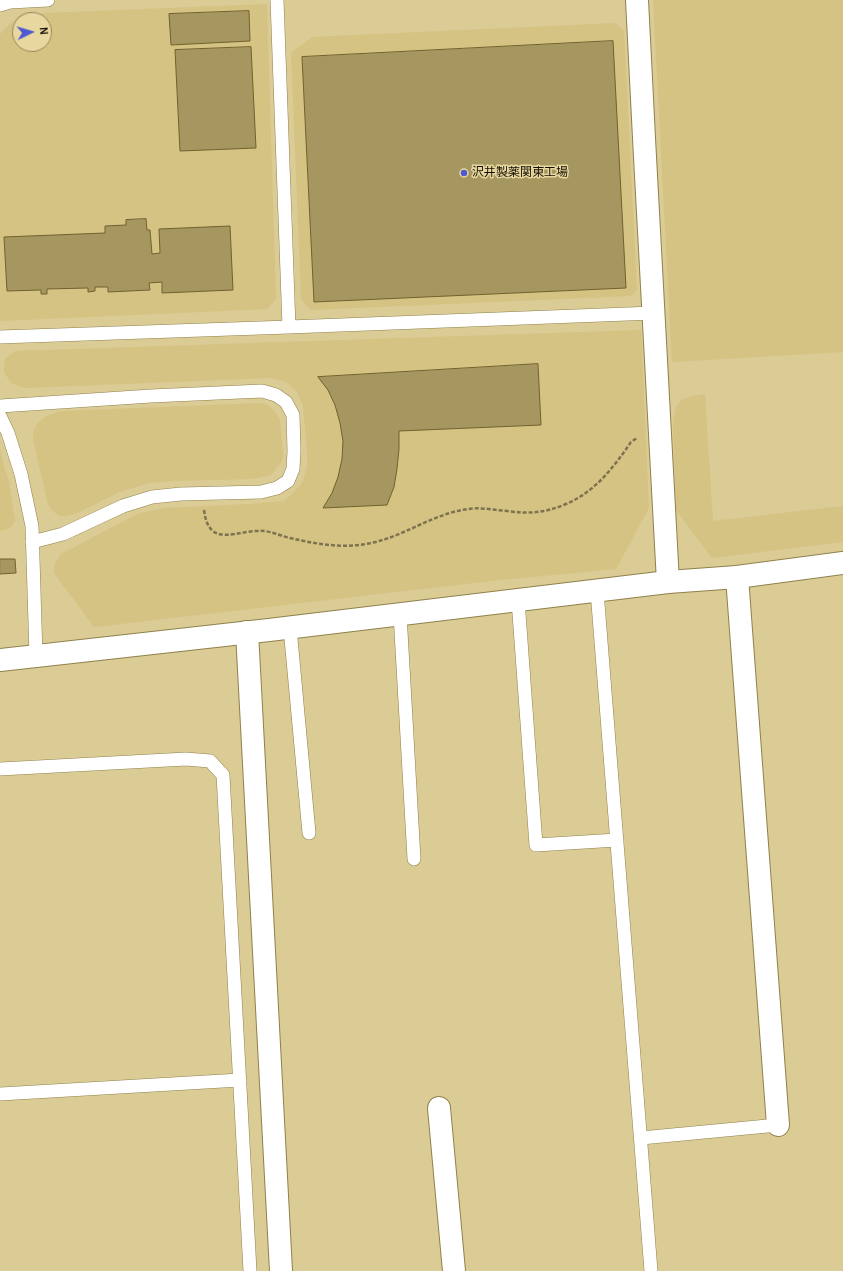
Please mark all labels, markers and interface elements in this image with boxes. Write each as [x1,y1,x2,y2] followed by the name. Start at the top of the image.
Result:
[12,12,52,52] north arrow
[37,26,50,35] text: N
[472,166,568,180] place label: 沢井製薬関東工場
[459,168,469,178] marker: 沢井製薬関東工場

